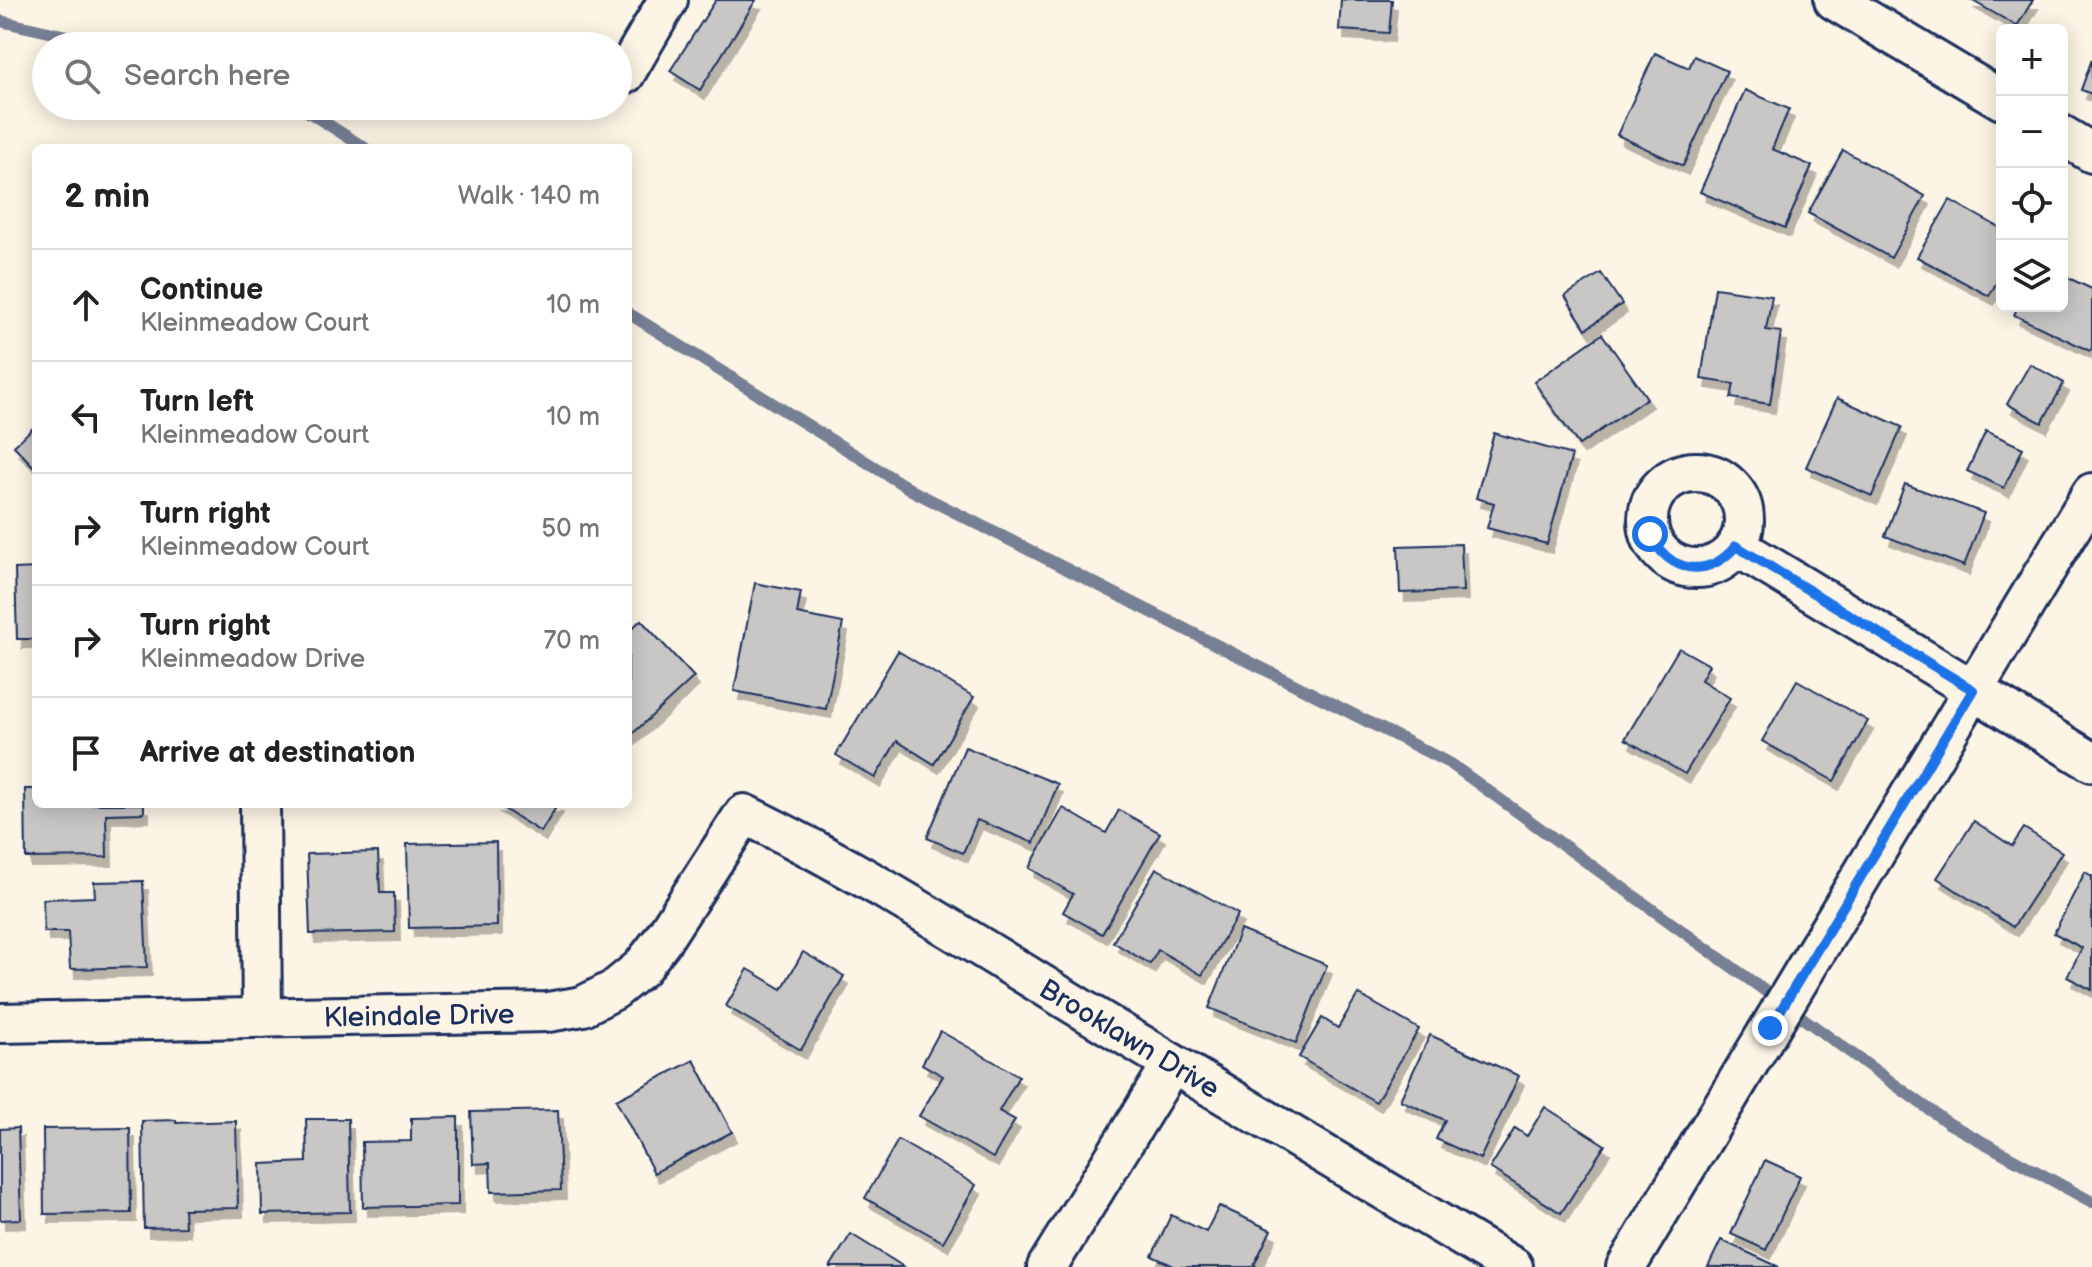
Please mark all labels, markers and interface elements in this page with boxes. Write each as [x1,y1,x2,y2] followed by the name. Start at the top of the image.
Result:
[1996,24,2068,312] map controls
[1996,24,2068,96] button: +
[32,32,632,120] search box
[60,54,104,98] icon: search
[124,58,290,94] text: Search here
[1996,96,2068,168] button: −
[1996,168,2068,240] button: locate
[64,176,150,217] text: 2 min
[458,181,600,212] text: Walk · 140 m
[1996,240,2068,312] button: layers
[140,272,263,308] text: Continue
[64,283,108,327] icon: ahead
[546,290,600,321] text: 10 m
[140,308,369,339] text: Kleinmeadow Court
[140,384,254,420] text: Turn left
[64,395,108,439] icon: left
[546,402,600,433] text: 10 m
[140,420,369,451] text: Kleinmeadow Court
[140,496,271,532] text: Turn right
[64,507,108,551] icon: right
[541,514,600,545] text: 50 m
[1632,516,1668,552] route start
[140,532,369,563] text: Kleinmeadow Court
[140,608,271,644] text: Turn right
[64,619,108,663] icon: right
[543,626,600,657] text: 70 m
[140,644,365,675] text: Kleinmeadow Drive
[64,731,108,775] icon: arrive
[140,735,416,771] text: Arrive at destination
[1033,973,1225,1106] street label: Brooklawn Drive
[323,998,515,1035] street label: Kleindale Drive
[1752,1010,1788,1046] route end

